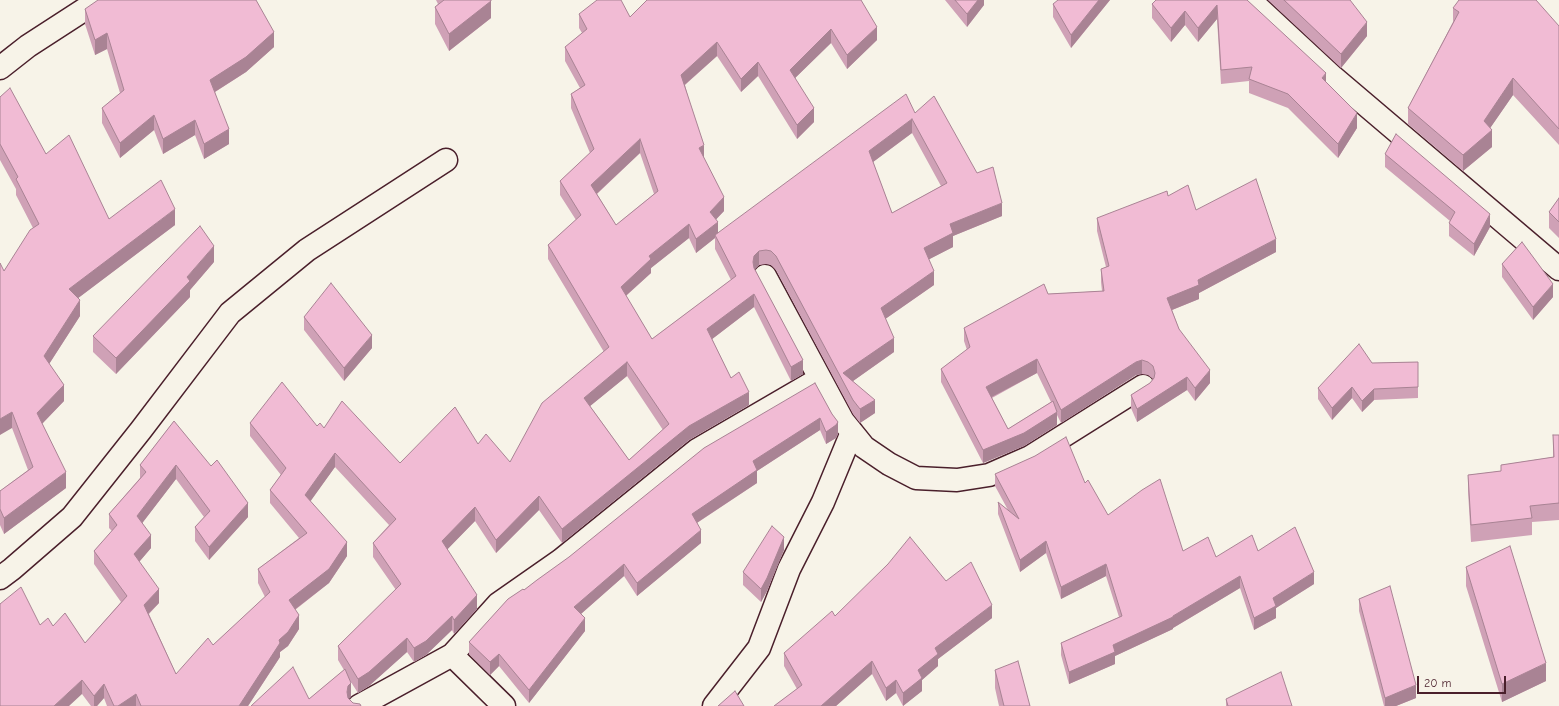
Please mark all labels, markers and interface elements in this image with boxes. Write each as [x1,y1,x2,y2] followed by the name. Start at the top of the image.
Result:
[1419,668,1508,694] scale bar
[1424,676,1452,690] text: 20 m

